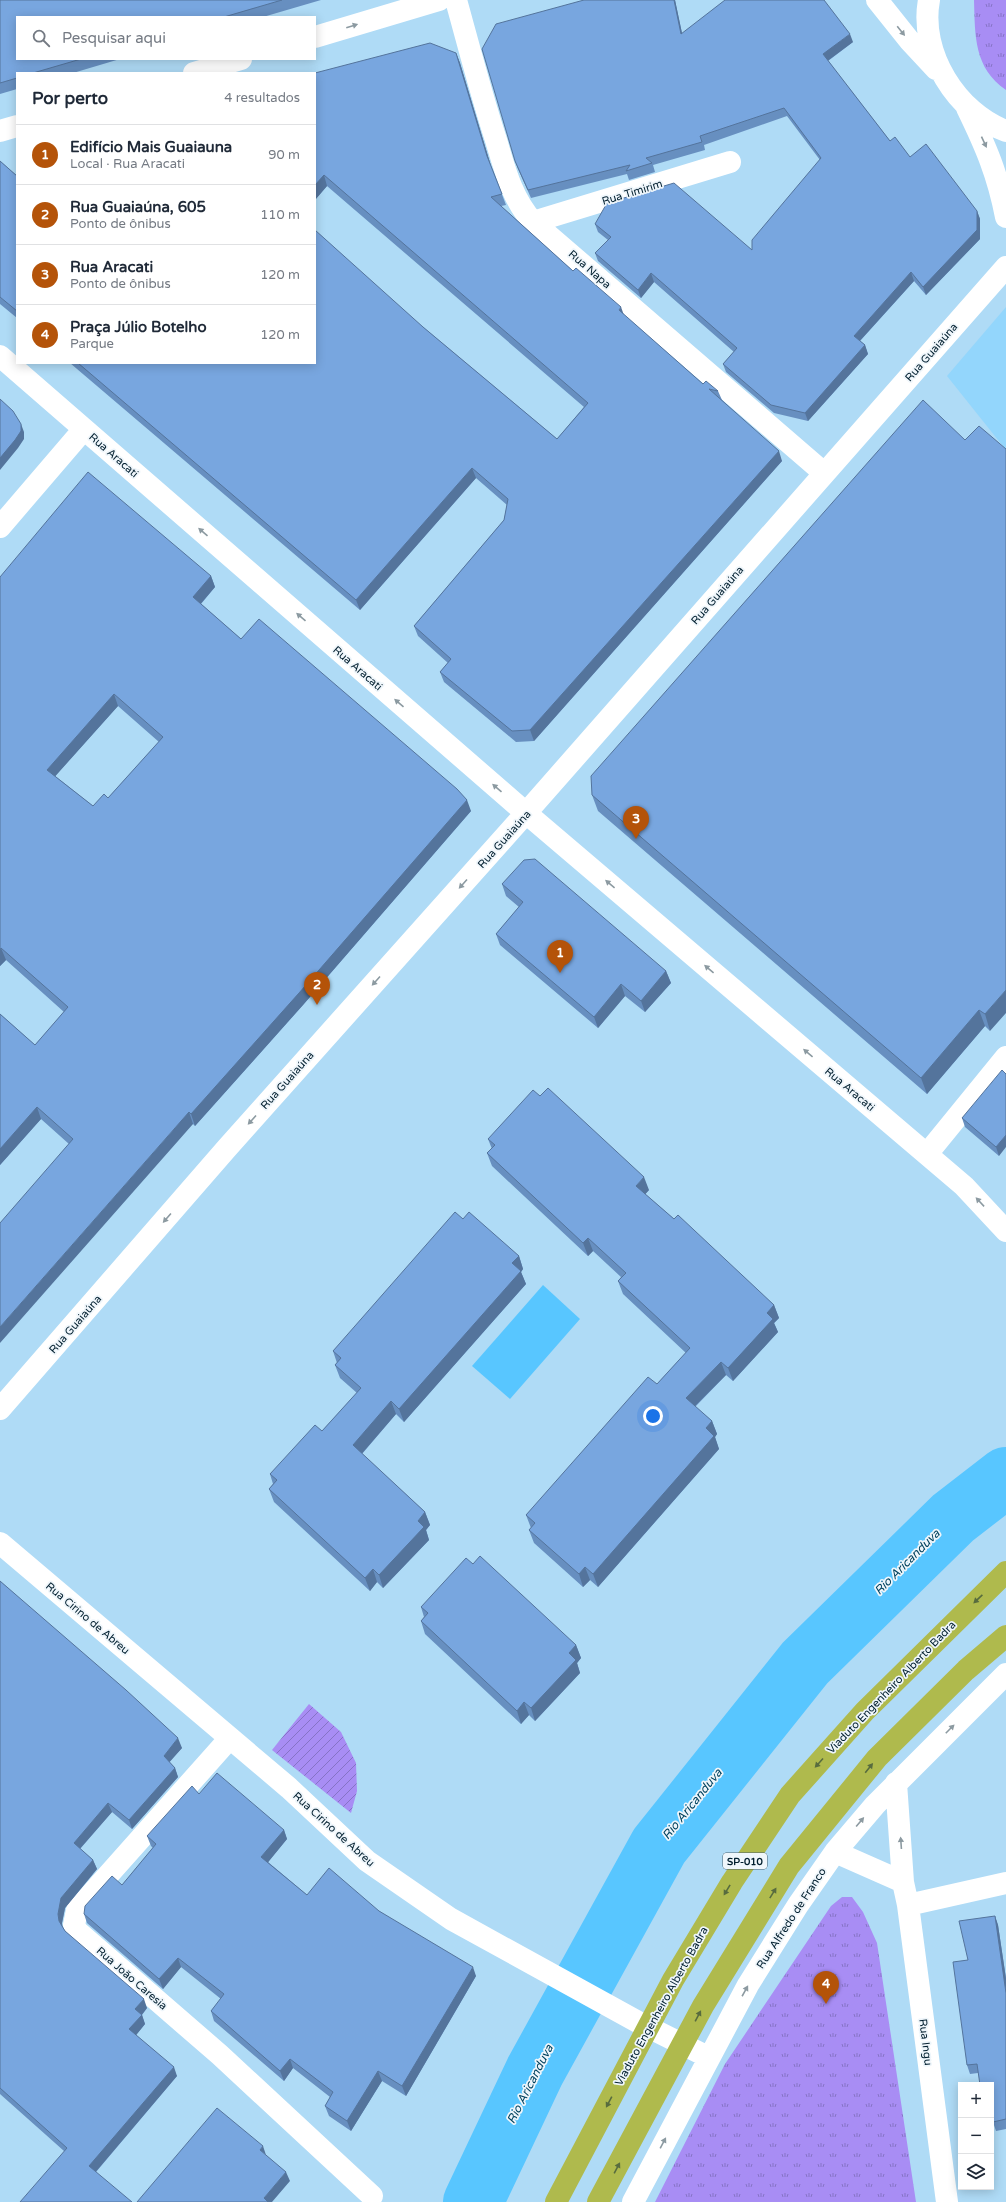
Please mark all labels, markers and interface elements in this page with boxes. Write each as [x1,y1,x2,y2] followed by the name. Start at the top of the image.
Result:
[16,16,316,60] search box
[347,23,359,29] one-way arrow
[897,25,906,36] one-way arrow
[30,27,52,49] icon: search
[62,29,166,47] text: Pesquisar aqui
[32,88,108,109] text: Por perto
[224,90,300,106] text: 4 resultados
[981,137,987,148] one-way arrow
[70,138,232,156] text: Edifício Mais Guaiauna
[41,147,49,163] text: 1
[268,147,300,163] text: 90 m
[70,156,185,172] text: Local · Rua Aracati
[600,177,664,208] street label: Rua Timirim
[70,198,206,216] text: Rua Guaiaúna, 605
[41,207,49,223] text: 2
[260,207,300,223] text: 110 m
[70,216,171,232] text: Ponto de ônibus
[566,248,613,291] street label: Rua Napa
[70,258,153,276] text: Rua Aracati
[41,267,49,283] text: 3
[260,267,300,283] text: 120 m
[70,276,171,292] text: Ponto de ônibus
[70,318,207,336] text: Praça Júlio Botelho
[902,320,960,384] street label: Rua Guaiaúna
[41,327,49,343] text: 4
[260,327,300,343] text: 120 m
[70,336,114,352] text: Parque
[86,430,141,480] street label: Rua Aracati
[198,528,207,537] one-way arrow
[688,563,746,627] street label: Rua Guaiaúna
[295,613,306,622] one-way arrow
[330,643,385,693] street label: Rua Aracati
[394,698,404,707] one-way arrow
[492,783,502,792] one-way arrow
[623,806,649,839] pin: 3
[475,808,534,871] street label: Rua Guaiaúna
[458,879,468,889] one-way arrow
[604,880,615,889] one-way arrow
[547,940,573,973] pin: 1
[703,964,714,973] one-way arrow
[304,972,330,1005] pin: 2
[372,976,381,986] one-way arrow
[802,1048,813,1057] one-way arrow
[258,1049,317,1112] street label: Rua Guaiaúna
[822,1065,877,1114] street label: Rua Aracati
[248,1115,257,1124] one-way arrow
[975,1197,984,1208] one-way arrow
[162,1212,171,1223] one-way arrow
[46,1292,104,1356] street label: Rua Guaiaúna
[643,1406,663,1426] your location
[871,1526,943,1598] water label: Rio Aricanduva
[43,1580,132,1657] street label: Rua Cirino de Abreu
[973,1594,983,1604] one-way arrow
[824,1618,958,1756] street label: Viaduto Engenheiro Alberto Badra
[945,1724,955,1734] one-way arrow
[814,1757,823,1768] one-way arrow
[864,1762,873,1773] one-way arrow
[659,1766,725,1842] water label: Rio Aricanduva
[290,1789,377,1869] street label: Rua Cirino de Abreu
[855,1817,864,1827] one-way arrow
[897,1837,904,1849] one-way arrow
[723,1853,767,1869] road number: SP-010
[754,1865,829,1971] street label: Rua Alfredo de Franco
[723,1884,730,1896] one-way arrow
[769,1887,776,1899] one-way arrow
[612,1925,711,2088] street label: Viaduto Engenheiro Alberto Badra
[94,1944,170,2013] street label: Rua João Caresia
[813,1971,839,2004] pin: 4
[741,1985,748,1997] one-way arrow
[694,2010,701,2022] one-way arrow
[916,2018,935,2066] street label: Rua Ingu
[504,2042,556,2126] water label: Rio Aricanduva
[958,2082,994,2190] map controls
[958,2082,994,2118] button: +
[605,2096,612,2108] one-way arrow
[958,2118,994,2154] button: −
[660,2137,667,2148] one-way arrow
[958,2154,994,2190] button: layers
[613,2162,620,2173] one-way arrow

